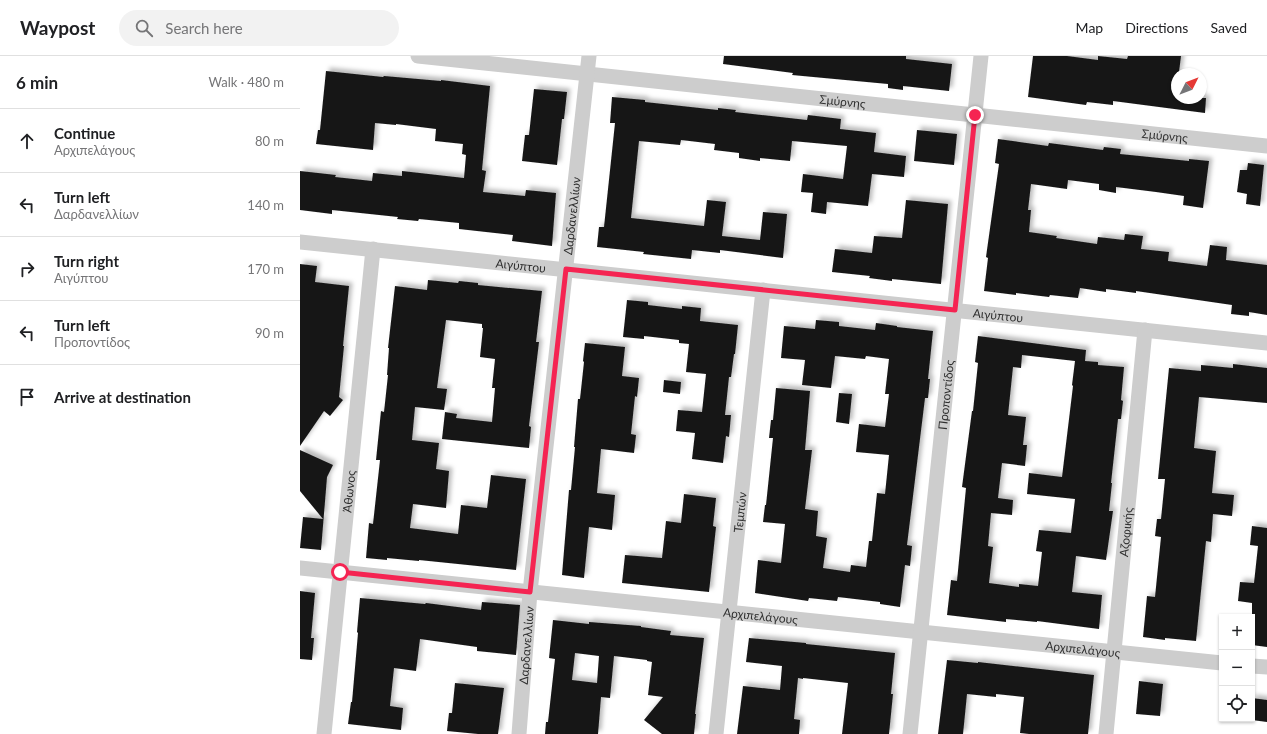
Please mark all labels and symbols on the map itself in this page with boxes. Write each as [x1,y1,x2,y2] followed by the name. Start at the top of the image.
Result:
[1171,68,1207,104] north arrow
[819,91,867,111] street label: Σμύρνης
[966,106,984,124] route end
[1141,125,1189,145] street label: Σμύρνης
[560,176,583,256] street label: Δαρδανελλίων
[495,255,547,275] street label: Αιγύπτου
[972,305,1024,325] street label: Αιγύπτου
[934,359,957,431] street label: Προποντίδος
[339,469,358,513] street label: Άθωνος
[730,491,749,533] street label: Τεμπών
[1116,506,1135,557] street label: Αζοφικής
[331,563,349,581] route start
[722,604,799,627] street label: Αρχιπελάγους
[515,606,536,685] street label: Δαρδανελλίων
[1045,637,1121,660] street label: Αρχιπελάγους

